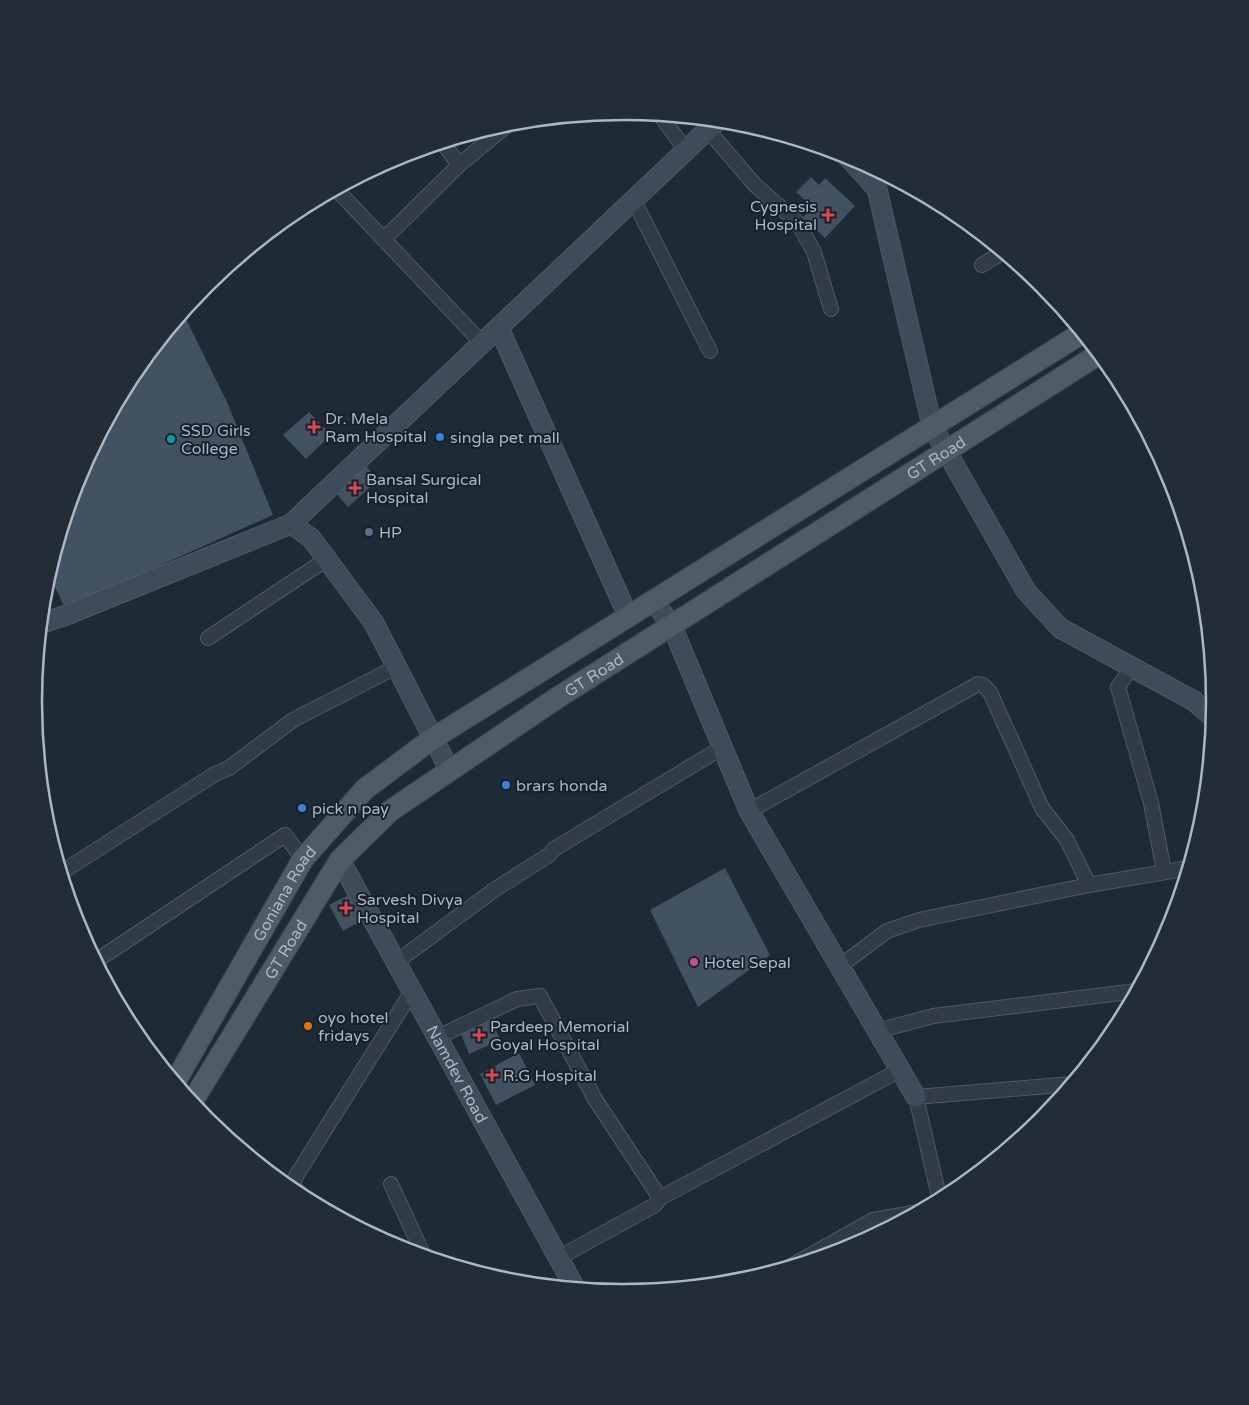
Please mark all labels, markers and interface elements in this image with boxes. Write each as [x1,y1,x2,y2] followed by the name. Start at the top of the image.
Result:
[750,197,817,235] place label: Cygnesis Hospital
[821,208,835,222] marker: Cygnesis Hospital
[325,409,427,447] place label: Dr. Mela Ram Hospital
[307,420,321,434] marker: Dr. Mela Ram Hospital
[181,421,251,459] place label: SSD Girls College
[450,428,560,448] place label: singla pet mall
[434,431,446,443] marker: singla pet mall
[903,432,970,485] street label: GT Road
[165,433,177,445] marker: SSD Girls College
[366,470,482,508] place label: Bansal Surgical Hospital
[348,481,362,495] marker: Bansal Surgical Hospital
[379,523,402,543] place label: HP
[363,526,375,538] marker: HP
[561,649,628,702] street label: GT Road
[516,776,608,796] place label: brars honda
[500,779,512,791] marker: brars honda
[312,799,389,819] place label: pick n pay
[296,802,308,814] marker: pick n pay
[249,842,321,945] street label: Goniana Road
[357,890,463,928] place label: Sarvesh Divya Hospital
[339,901,353,915] marker: Sarvesh Divya Hospital
[260,916,312,983] street label: GT Road
[704,953,791,973] place label: Hotel Sepal
[688,956,700,968] marker: Hotel Sepal
[318,1008,388,1046] place label: oyo hotel fridays
[490,1017,629,1055] place label: Pardeep Memorial Goyal Hospital
[302,1020,314,1032] marker: oyo hotel fridays
[422,1022,491,1127] street label: Namdev Road
[472,1028,486,1042] marker: Pardeep Memorial Goyal Hospital
[503,1066,597,1086] place label: R.G Hospital
[485,1068,499,1082] marker: R.G Hospital

